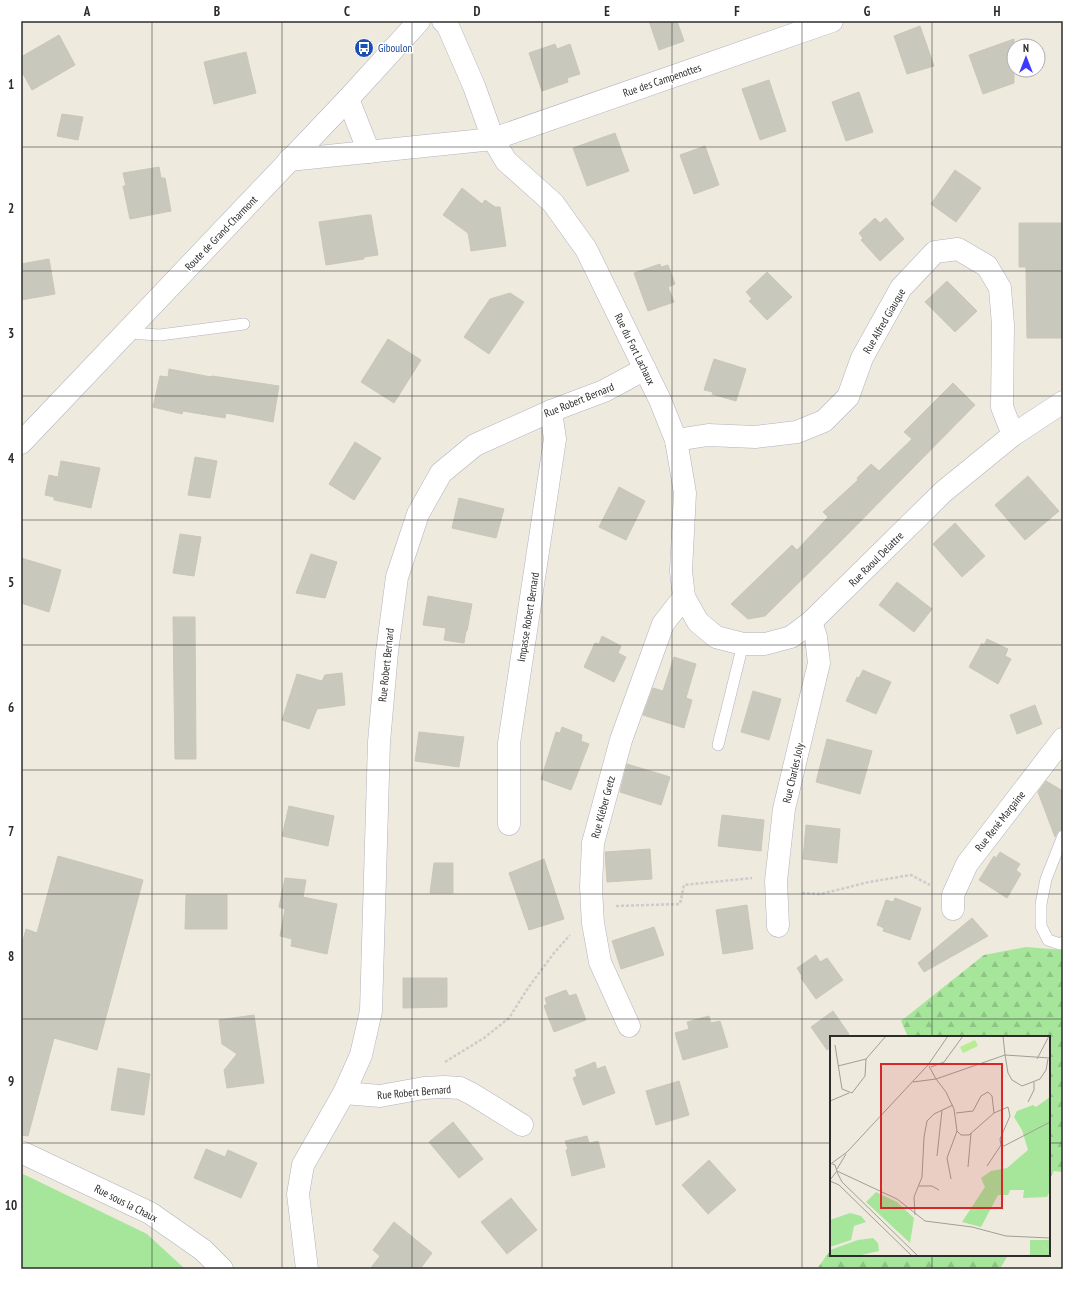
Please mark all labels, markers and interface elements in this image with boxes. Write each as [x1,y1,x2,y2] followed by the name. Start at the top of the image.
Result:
[83,3,91,20] text: A
[214,3,220,20] text: B
[344,3,350,20] text: C
[474,3,481,20] text: D
[604,3,610,20] text: E
[734,3,740,20] text: F
[864,3,871,20] text: G
[994,3,1001,20] text: H
[353,37,375,59] bus stop icon: Giboulon
[1006,38,1046,78] north arrow
[378,41,412,55] place label: Giboulon
[1023,41,1029,55] text: N
[621,60,703,100] street label: Rue des Campenottes
[8,76,14,93] text: 1
[182,193,260,273] street label: Route de Grand-Charmont
[8,200,14,217] text: 2
[860,286,909,356] street label: Rue Alfred Giauque
[612,311,659,388] street label: Rue du Fort Lachaux
[8,325,14,342] text: 3
[542,380,616,420] street label: Rue Robert Bernard
[8,450,15,467] text: 4
[846,528,907,589] street label: Rue Raoul Delattre
[514,571,542,663] street label: Impasse Robert Bernard
[8,574,14,591] text: 5
[375,627,397,703] street label: Rue Robert Bernard
[8,699,14,716] text: 6
[779,741,807,805] street label: Rue Charles Joly
[588,774,618,840] street label: Rue Kléber Gretz
[972,787,1028,854] street label: Rue René Margaine
[8,823,14,840] text: 7
[8,948,14,965] text: 8
[830,1036,1050,1256] inset map
[8,1073,14,1090] text: 9
[376,1082,452,1102] street label: Rue Robert Bernard
[92,1181,160,1225] street label: Rue sous la Chaux
[5,1197,17,1214] text: 10

